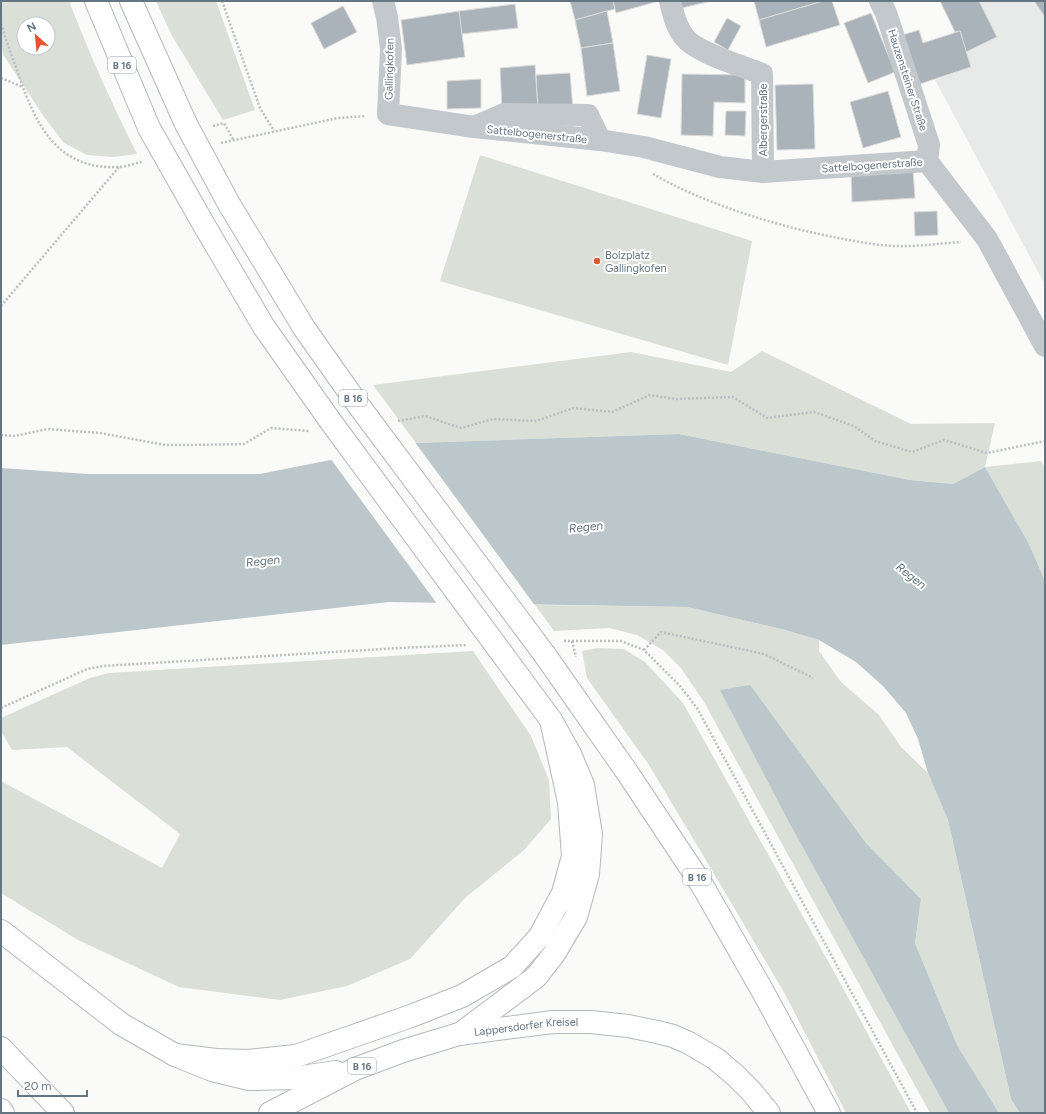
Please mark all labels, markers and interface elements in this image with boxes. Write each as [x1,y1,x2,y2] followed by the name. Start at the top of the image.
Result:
[16,16,56,56] north arrow
[25,20,38,35] text: N
[885,28,930,133] street label: Hauzensteiner Straße
[382,38,397,100] street label: Gallingkofen
[108,57,136,73] road number: B 16
[757,83,770,157] street label: Albergerstraße
[486,123,588,146] street label: Sattelbogenerstraße
[821,155,923,176] street label: Sattelbogenerstraße
[605,249,667,275] place label: Bolzplatz Gallingkofen
[592,256,602,266] marker: Bolzplatz Gallingkofen
[339,390,367,406] road number: B 16
[568,518,604,536] water label: Regen
[245,552,281,570] water label: Regen
[893,560,929,592] water label: Regen
[683,869,711,885] road number: B 16
[473,1016,578,1039] street label: Lappersdorfer Kreisel
[348,1058,376,1074] road number: B 16
[18,1072,87,1098] scale bar
[24,1079,52,1093] text: 20 m

